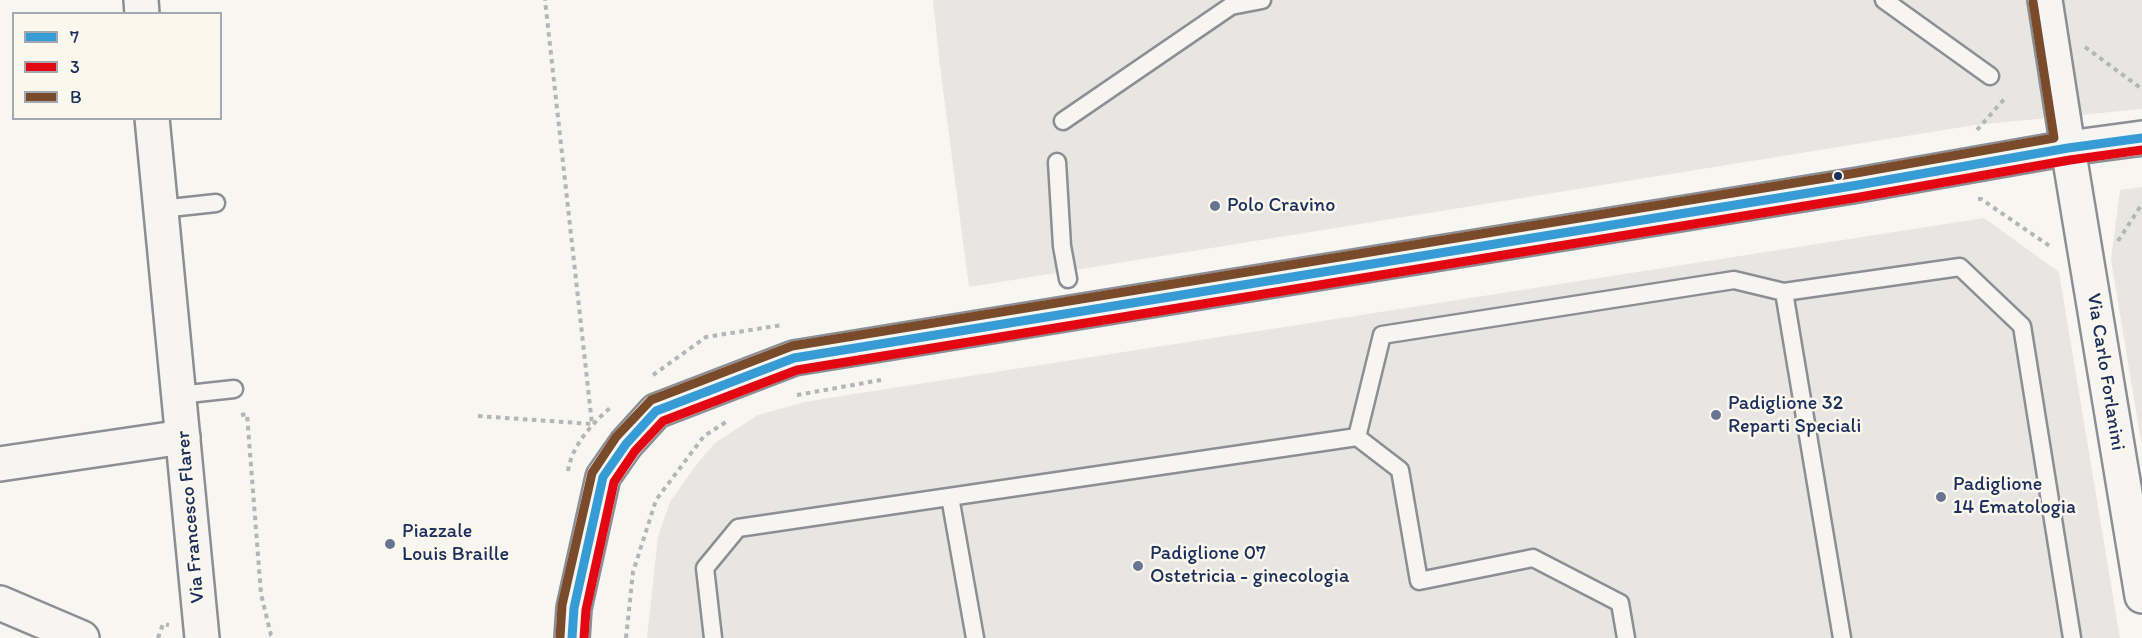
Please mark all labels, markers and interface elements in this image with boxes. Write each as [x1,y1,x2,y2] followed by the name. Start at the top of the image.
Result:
[12,12,222,120] legend
[70,26,79,48] text: 7
[70,56,80,78] text: 3
[70,86,82,108] text: B
[1832,170,1844,182] unlabelled marker
[1227,194,1335,218] place label: Polo Cravino
[1208,199,1222,213] marker: Polo Cravino
[2081,292,2129,452] street label: Via Carlo Forlanini
[1728,392,1861,439] place label: Padiglione 32 Reparti Speciali
[1709,408,1723,422] marker: Padiglione 32 Reparti Speciali
[171,430,211,604] street label: Via Francesco Flarer
[1953,473,2076,520] place label: Padiglione 14 Ematologia
[1934,490,1948,504] marker: Padiglione 14 Ematologia
[402,520,509,567] place label: Piazzale Louis Braille
[383,537,397,551] marker: Piazzale Louis Braille
[1150,542,1349,589] place label: Padiglione 07 Ostetricia - ginecologia
[1131,559,1145,573] marker: Padiglione 07 Ostetricia - ginecologia

